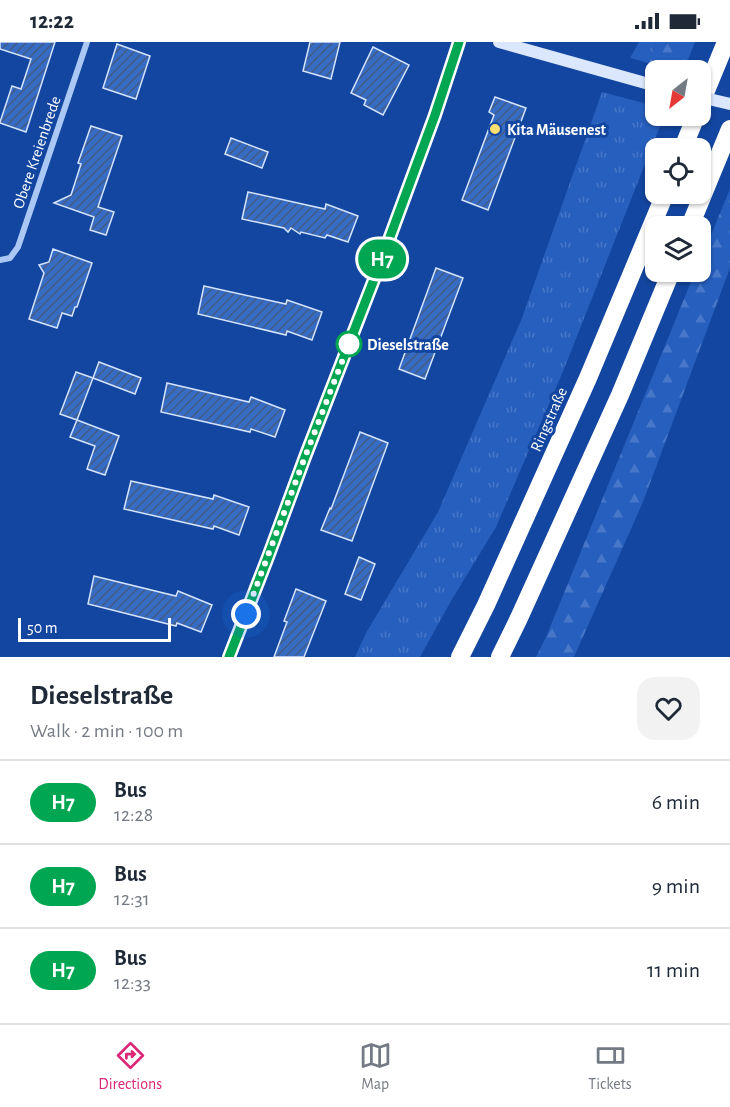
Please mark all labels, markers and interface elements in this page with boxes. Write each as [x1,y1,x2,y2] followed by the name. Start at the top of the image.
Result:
[30,10,74,32] text: 12:22
[645,60,711,126] north arrow
[645,60,711,282] map controls
[10,94,64,211] street label: Obere Kreienbrede
[488,122,502,136] marker: Kita Mäusenest
[507,122,607,138] place label: Kita Mäusenest
[645,138,711,204] button: locate
[645,216,711,282] button: layers
[355,240,409,278] line badge: H7
[370,249,394,270] text: H7
[336,331,362,357] marker: Dieselstraße
[367,337,449,353] place label: Dieselstraße
[528,385,570,454] street label: Ringstraße
[231,599,261,629] your location
[18,615,171,642] scale bar
[27,620,58,636] text: 50 m
[637,677,700,740] button: heart
[30,682,173,710] text: Dieselstraße
[30,721,183,741] text: Walk · 2 min · 100 m
[114,779,147,801] text: Bus
[652,791,700,813] text: 6 min
[51,792,75,813] text: H7
[114,805,153,825] text: 12:28
[114,863,147,885] text: Bus
[652,875,700,897] text: 9 min
[51,876,75,897] text: H7
[114,889,150,909] text: 12:31
[114,947,147,969] text: Bus
[647,959,700,981] text: 11 min
[51,960,75,981] text: H7
[114,973,151,993] text: 12:33
[98,1039,162,1094] tab: Directions
[359,1039,392,1094] tab: Map
[588,1039,632,1094] tab: Tickets

